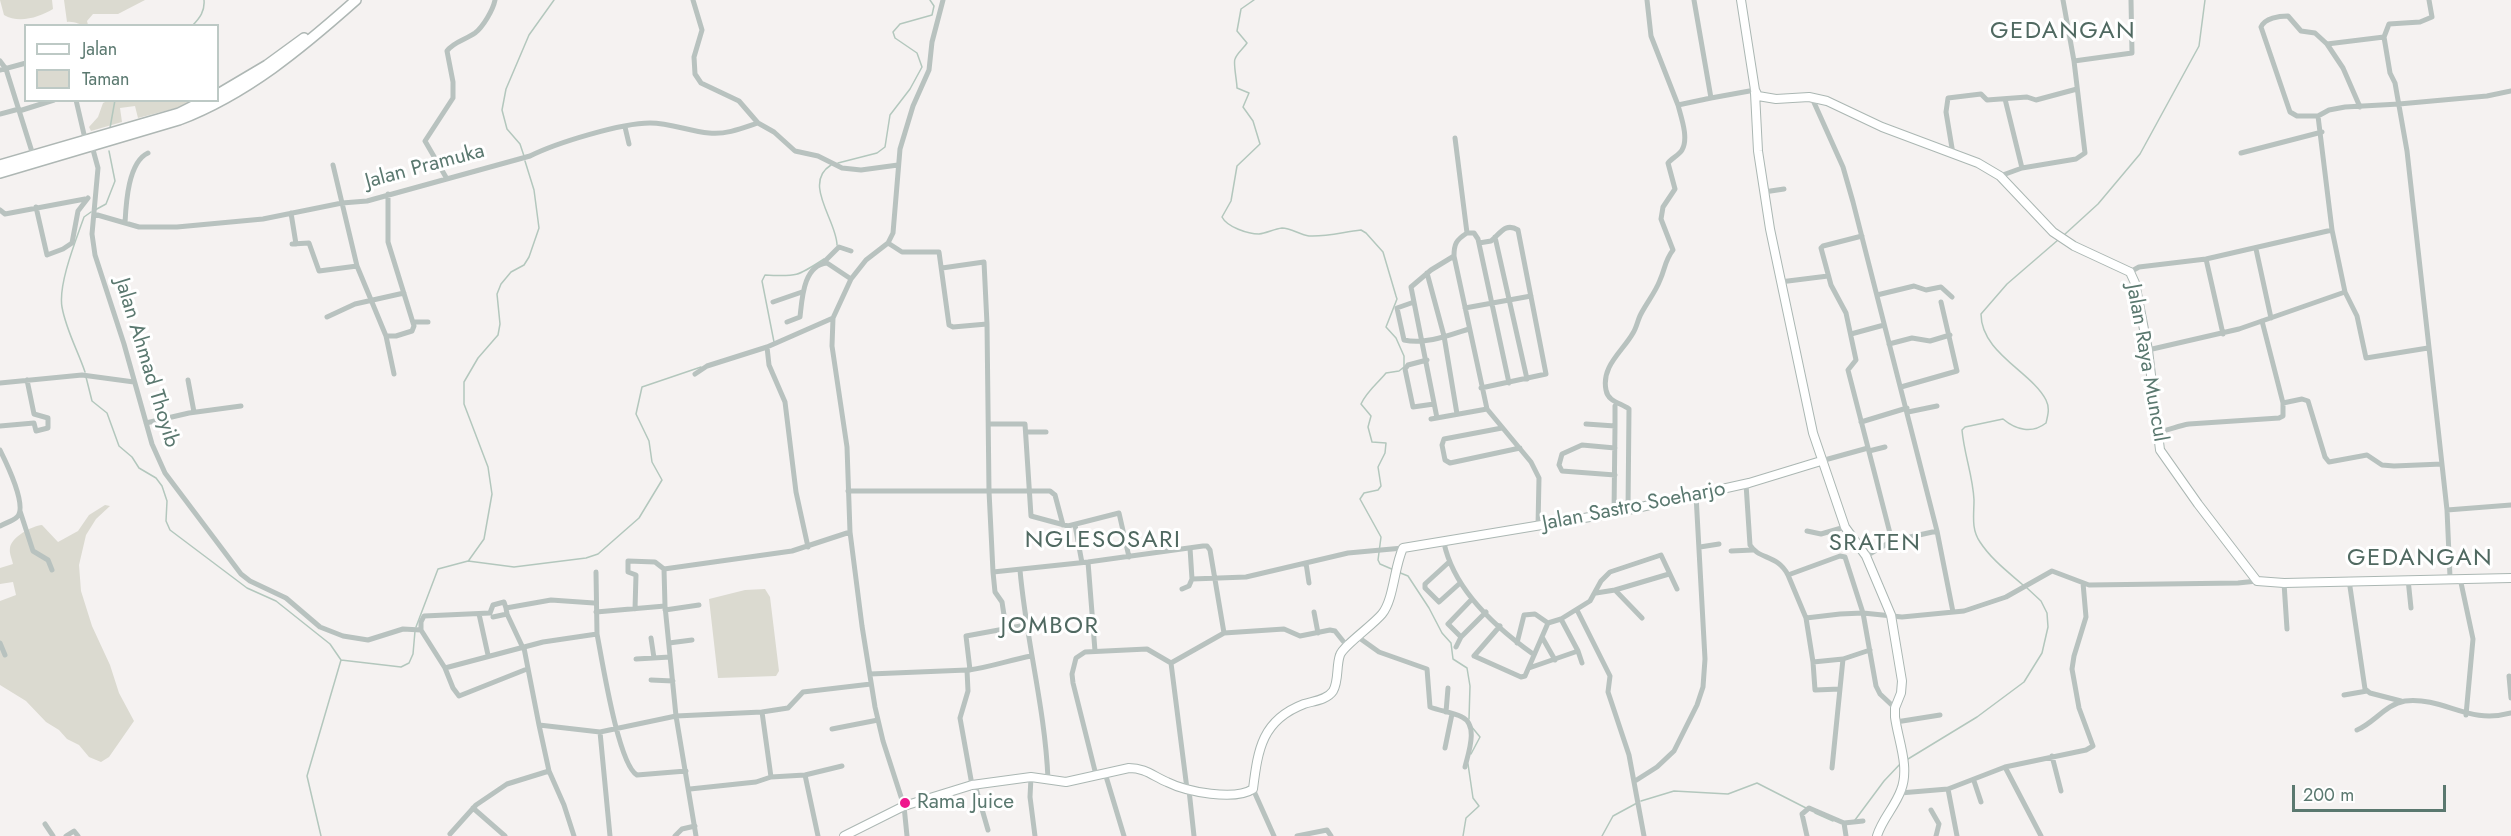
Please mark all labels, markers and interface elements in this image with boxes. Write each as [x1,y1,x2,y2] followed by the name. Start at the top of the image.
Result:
[1990,18,2136,46] district label: GEDANGAN
[24,24,219,102] legend
[82,36,117,62] text: Jalan
[82,66,129,92] text: Taman
[363,139,487,195] street label: Jalan Pramuka
[108,275,184,451] street label: Jalan Ahmad Thoyib
[2120,282,2172,444] street label: Jalan Raya Muncul
[1540,477,1728,537] street label: Jalan Sastro Soeharjo
[1025,527,1181,555] district label: NGLESOSARI
[1829,530,1921,558] district label: SRATEN
[2347,545,2493,573] district label: GEDANGAN
[1001,613,1099,641] district label: JOMBOR
[2295,773,2450,811] scale bar
[2303,782,2354,808] text: 200 m
[917,790,1014,816] place label: Rama Juice
[898,796,912,810] marker: Rama Juice

